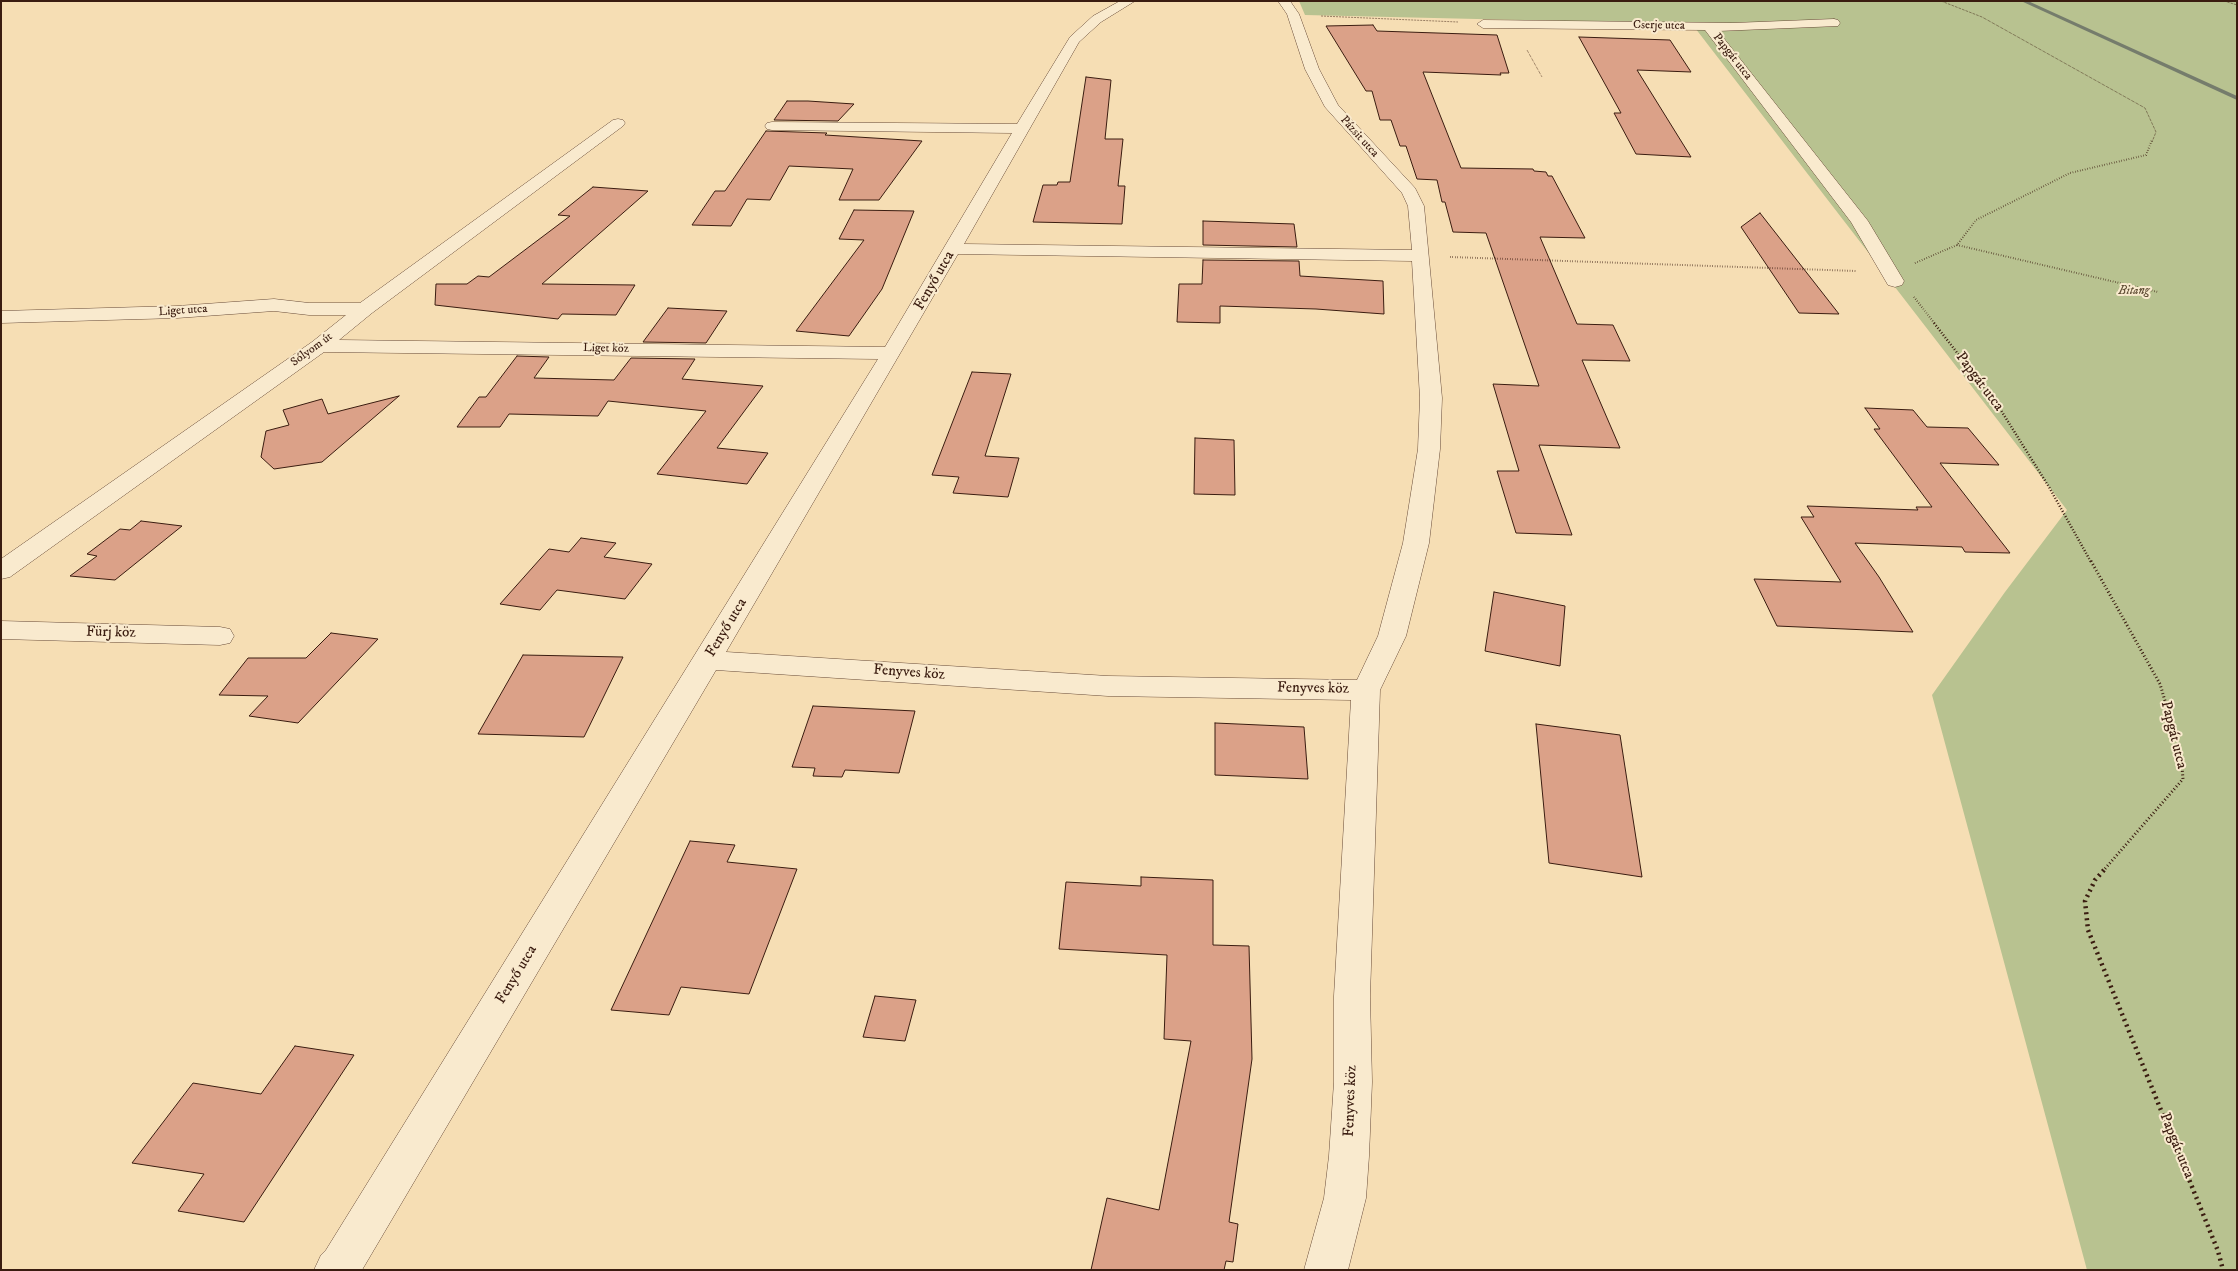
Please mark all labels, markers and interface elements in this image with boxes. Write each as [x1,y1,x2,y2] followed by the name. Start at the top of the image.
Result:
[1633,18,1685,34] street label: Cserje utca
[1709,31,1755,83] street label: Papgát utca
[1337,113,1381,161] street label: Pázsit utca
[911,248,959,314] street label: Fenyő utca
[2119,285,2149,299] park label: Bitang
[158,302,208,320] street label: Liget utca
[288,330,336,370] street label: Sólyom út
[583,341,629,357] street label: Liget köz
[1951,349,2007,415] street label: Papgát utca
[702,595,752,661] street label: Fenyő utca
[86,624,136,642] street label: Fürj köz
[872,662,946,684] street label: Fenyves köz
[1277,679,1349,699] street label: Fenyves köz
[2156,699,2190,771] street label: Papgát utca
[492,942,542,1008] street label: Fenyő utca
[1341,1065,1361,1137] street label: Fenyves köz
[2155,1111,2197,1181] street label: Papgát utca

